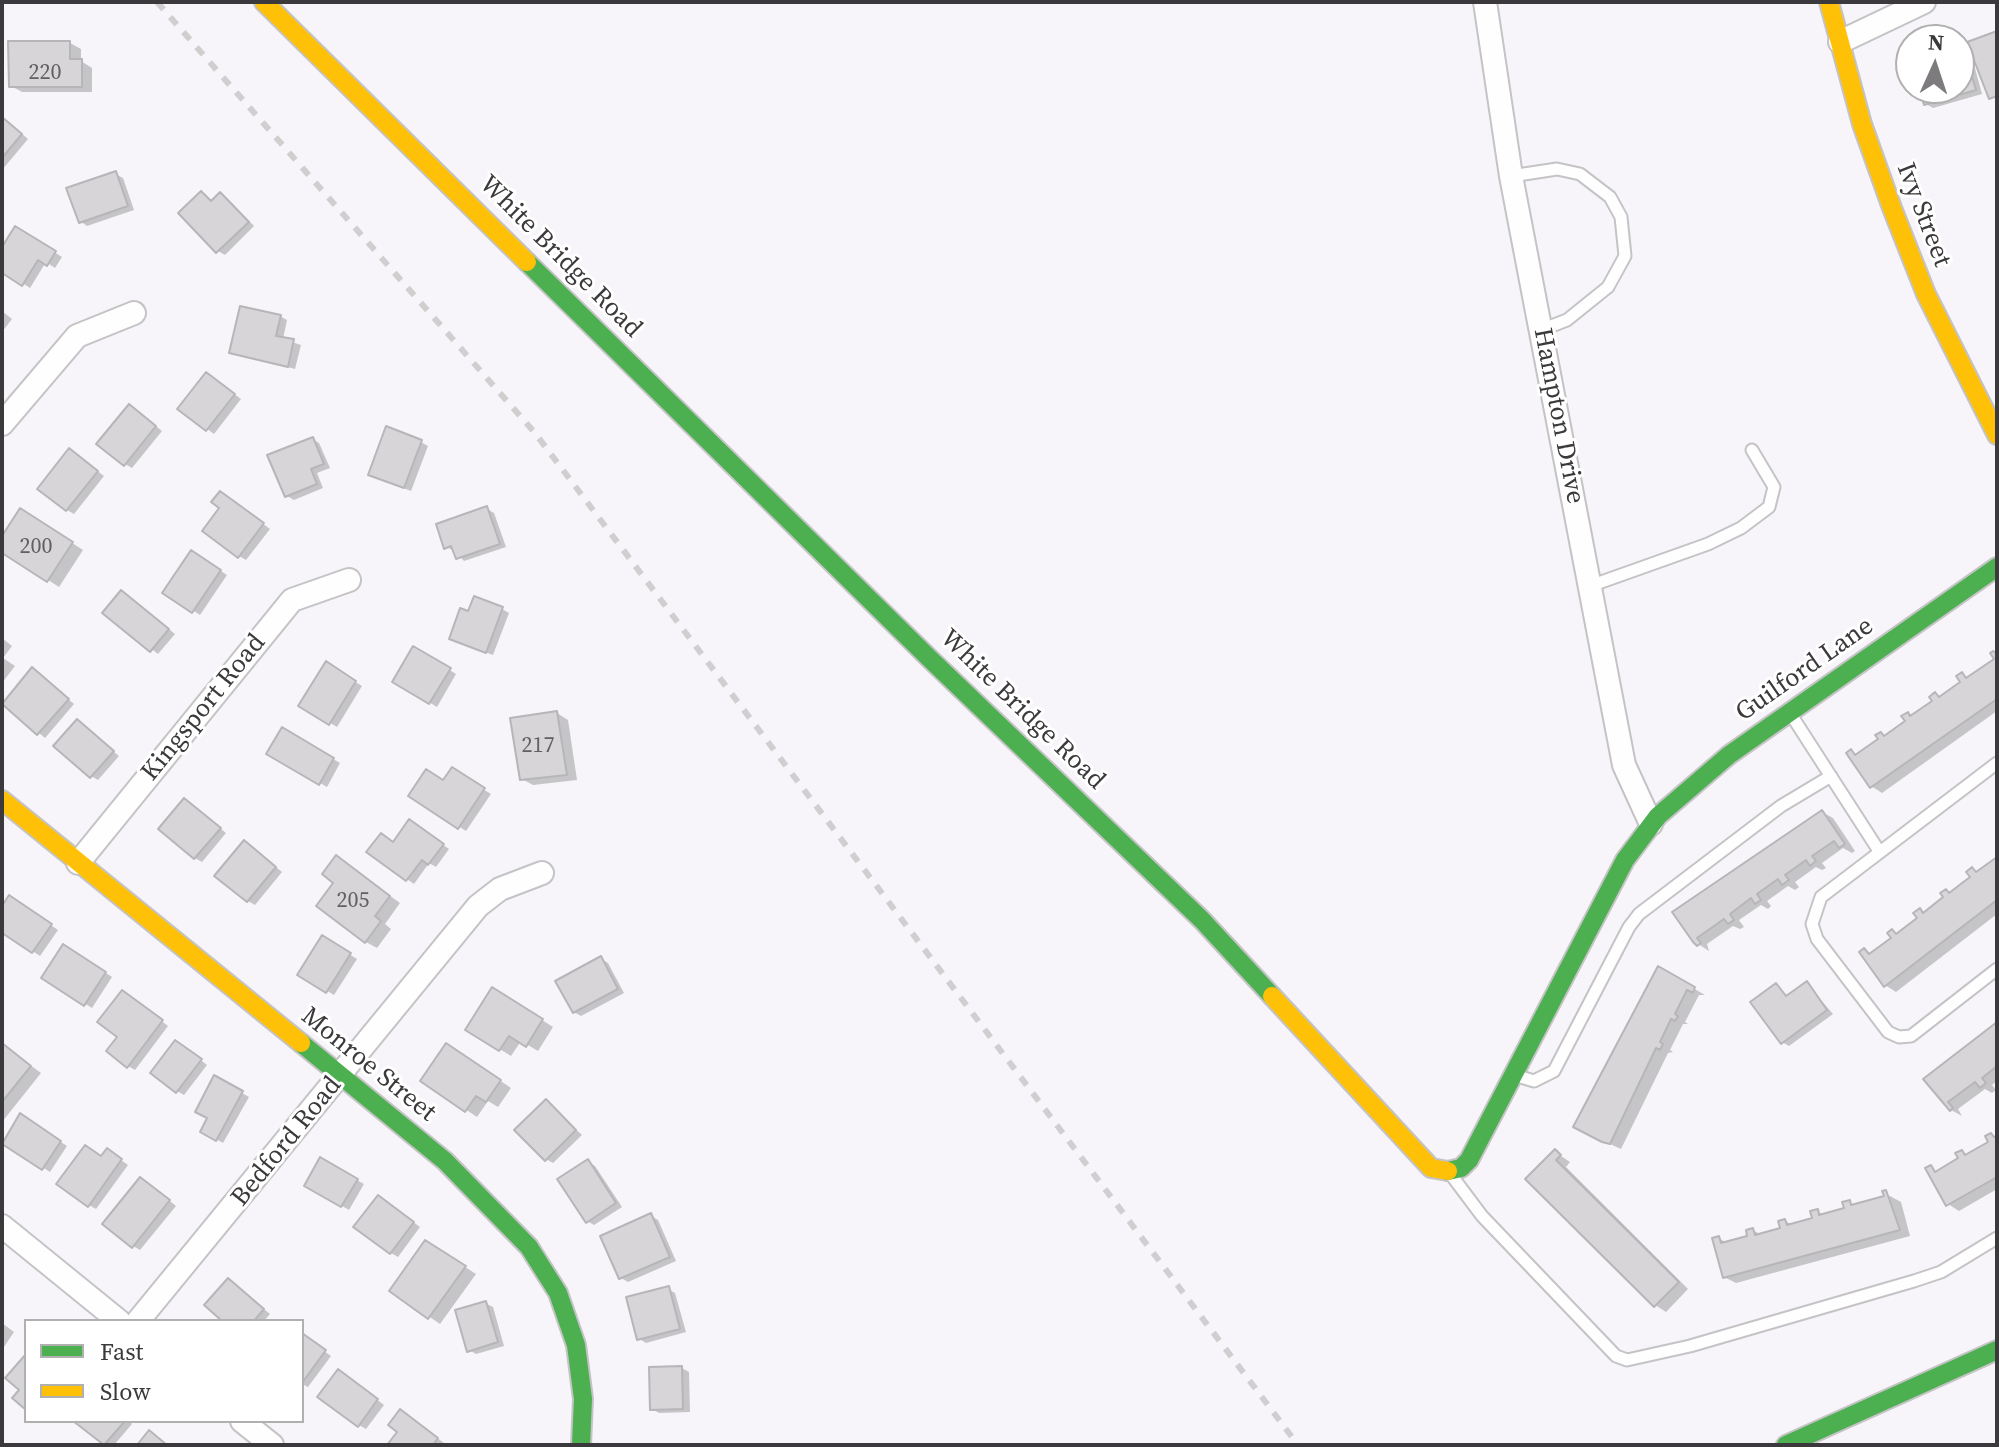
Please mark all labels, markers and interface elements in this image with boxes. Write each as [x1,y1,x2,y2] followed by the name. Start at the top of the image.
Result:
[1895,24,1975,104] north arrow
[1927,27,1945,57] text: N
[29,60,61,86] house number: 220
[1889,159,1957,271] street label: Ivy Street
[472,169,648,345] street label: White Bridge Road
[1526,326,1590,506] street label: Hampton Drive
[20,534,52,560] house number: 200
[1730,611,1880,729] street label: Guilford Lane
[933,623,1111,797] street label: White Bridge Road
[135,628,273,788] street label: Kingsport Road
[522,733,554,759] house number: 217
[337,888,369,914] house number: 205
[294,1001,442,1129] street label: Monroe Street
[225,1071,349,1213] street label: Bedford Road
[24,1319,304,1423] legend
[100,1335,143,1368] text: Fast
[100,1375,151,1408] text: Slow

